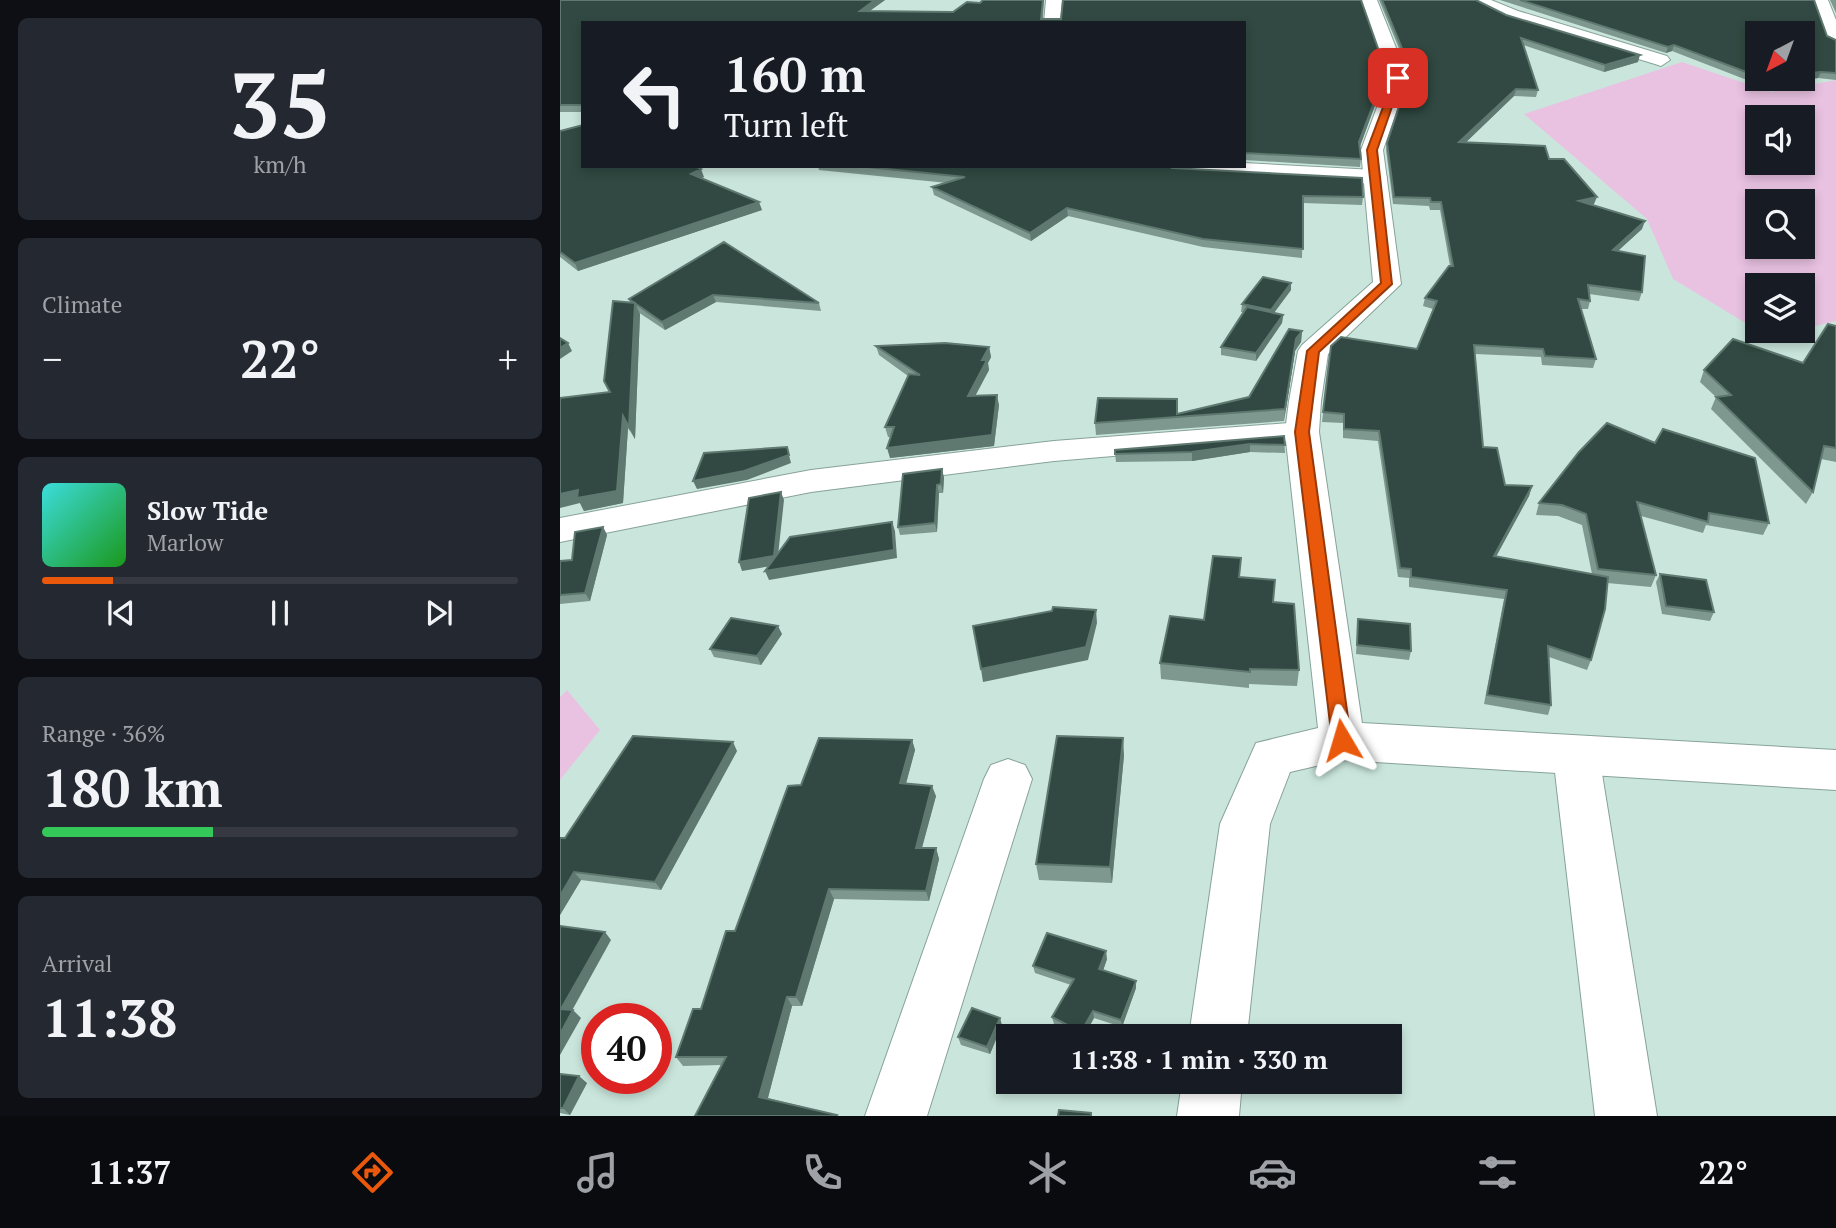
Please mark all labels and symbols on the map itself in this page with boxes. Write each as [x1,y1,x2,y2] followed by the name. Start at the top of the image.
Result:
[1745,21,1815,91] north arrow
[1368,48,1428,108] pin
[1305,703,1379,777] position arrow
[581,1003,672,1094] speed limit sign: 40

